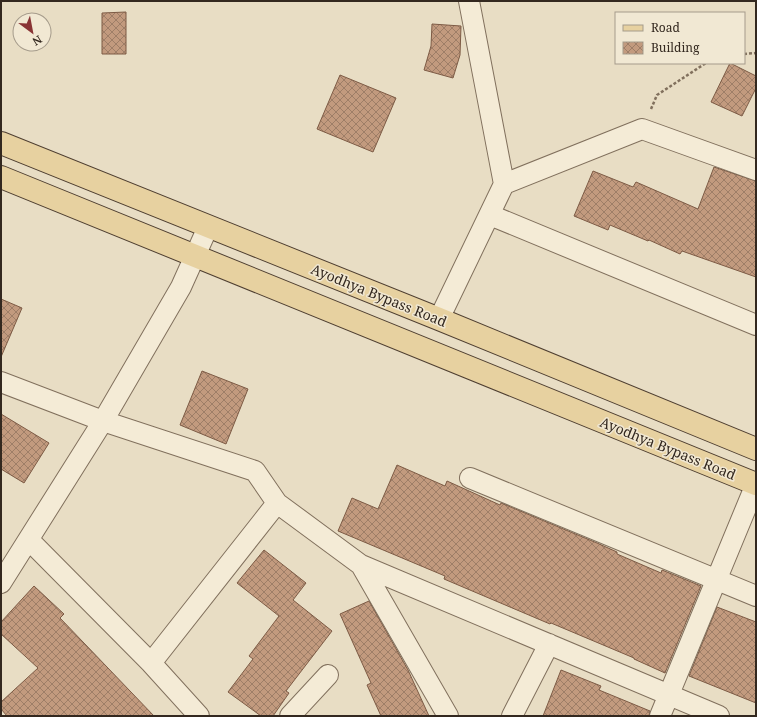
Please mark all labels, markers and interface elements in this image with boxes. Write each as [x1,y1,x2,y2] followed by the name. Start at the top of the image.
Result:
[12,12,52,52] north arrow
[615,12,745,64] legend
[651,19,681,36] text: Road
[30,32,45,50] text: N
[651,39,700,56] text: Building
[308,259,450,331] street label: Ayodhya Bypass Road
[597,412,739,484] street label: Ayodhya Bypass Road

